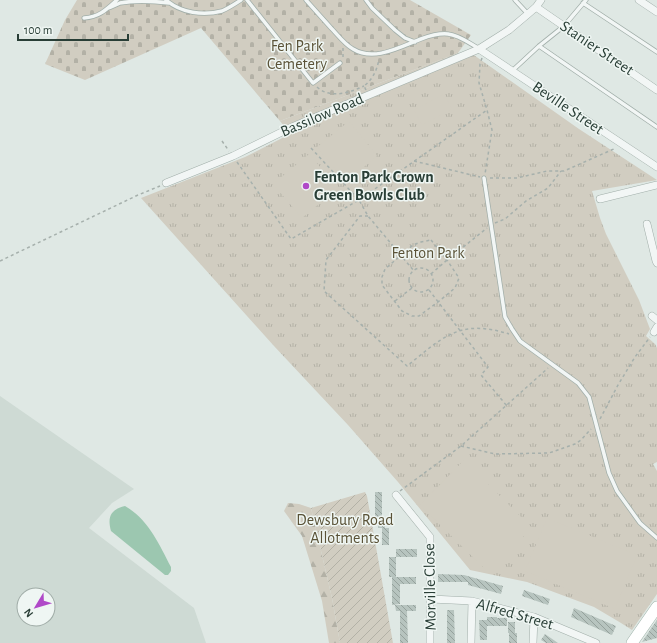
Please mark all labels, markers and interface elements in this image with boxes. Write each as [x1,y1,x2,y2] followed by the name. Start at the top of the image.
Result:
[18,16,128,42] scale bar
[557,18,637,78] street label: Stanier Street
[24,24,52,36] text: 100 m
[267,38,327,73] park label: Fen Park Cemetery
[530,78,606,138] street label: Beville Street
[278,90,366,140] street label: Bassilow Road
[314,169,434,203] place label: Fenton Park Crown Green Bowls Club
[301,181,311,191] marker: Fenton Park Crown Green Bowls Club
[391,245,465,261] park label: Fenton Park
[296,512,394,546] park label: Dewsbury Road Allotments
[421,543,439,631] street label: Morville Close
[16,587,56,627] north arrow
[475,595,555,633] street label: Alfred Street
[22,606,35,619] text: N

